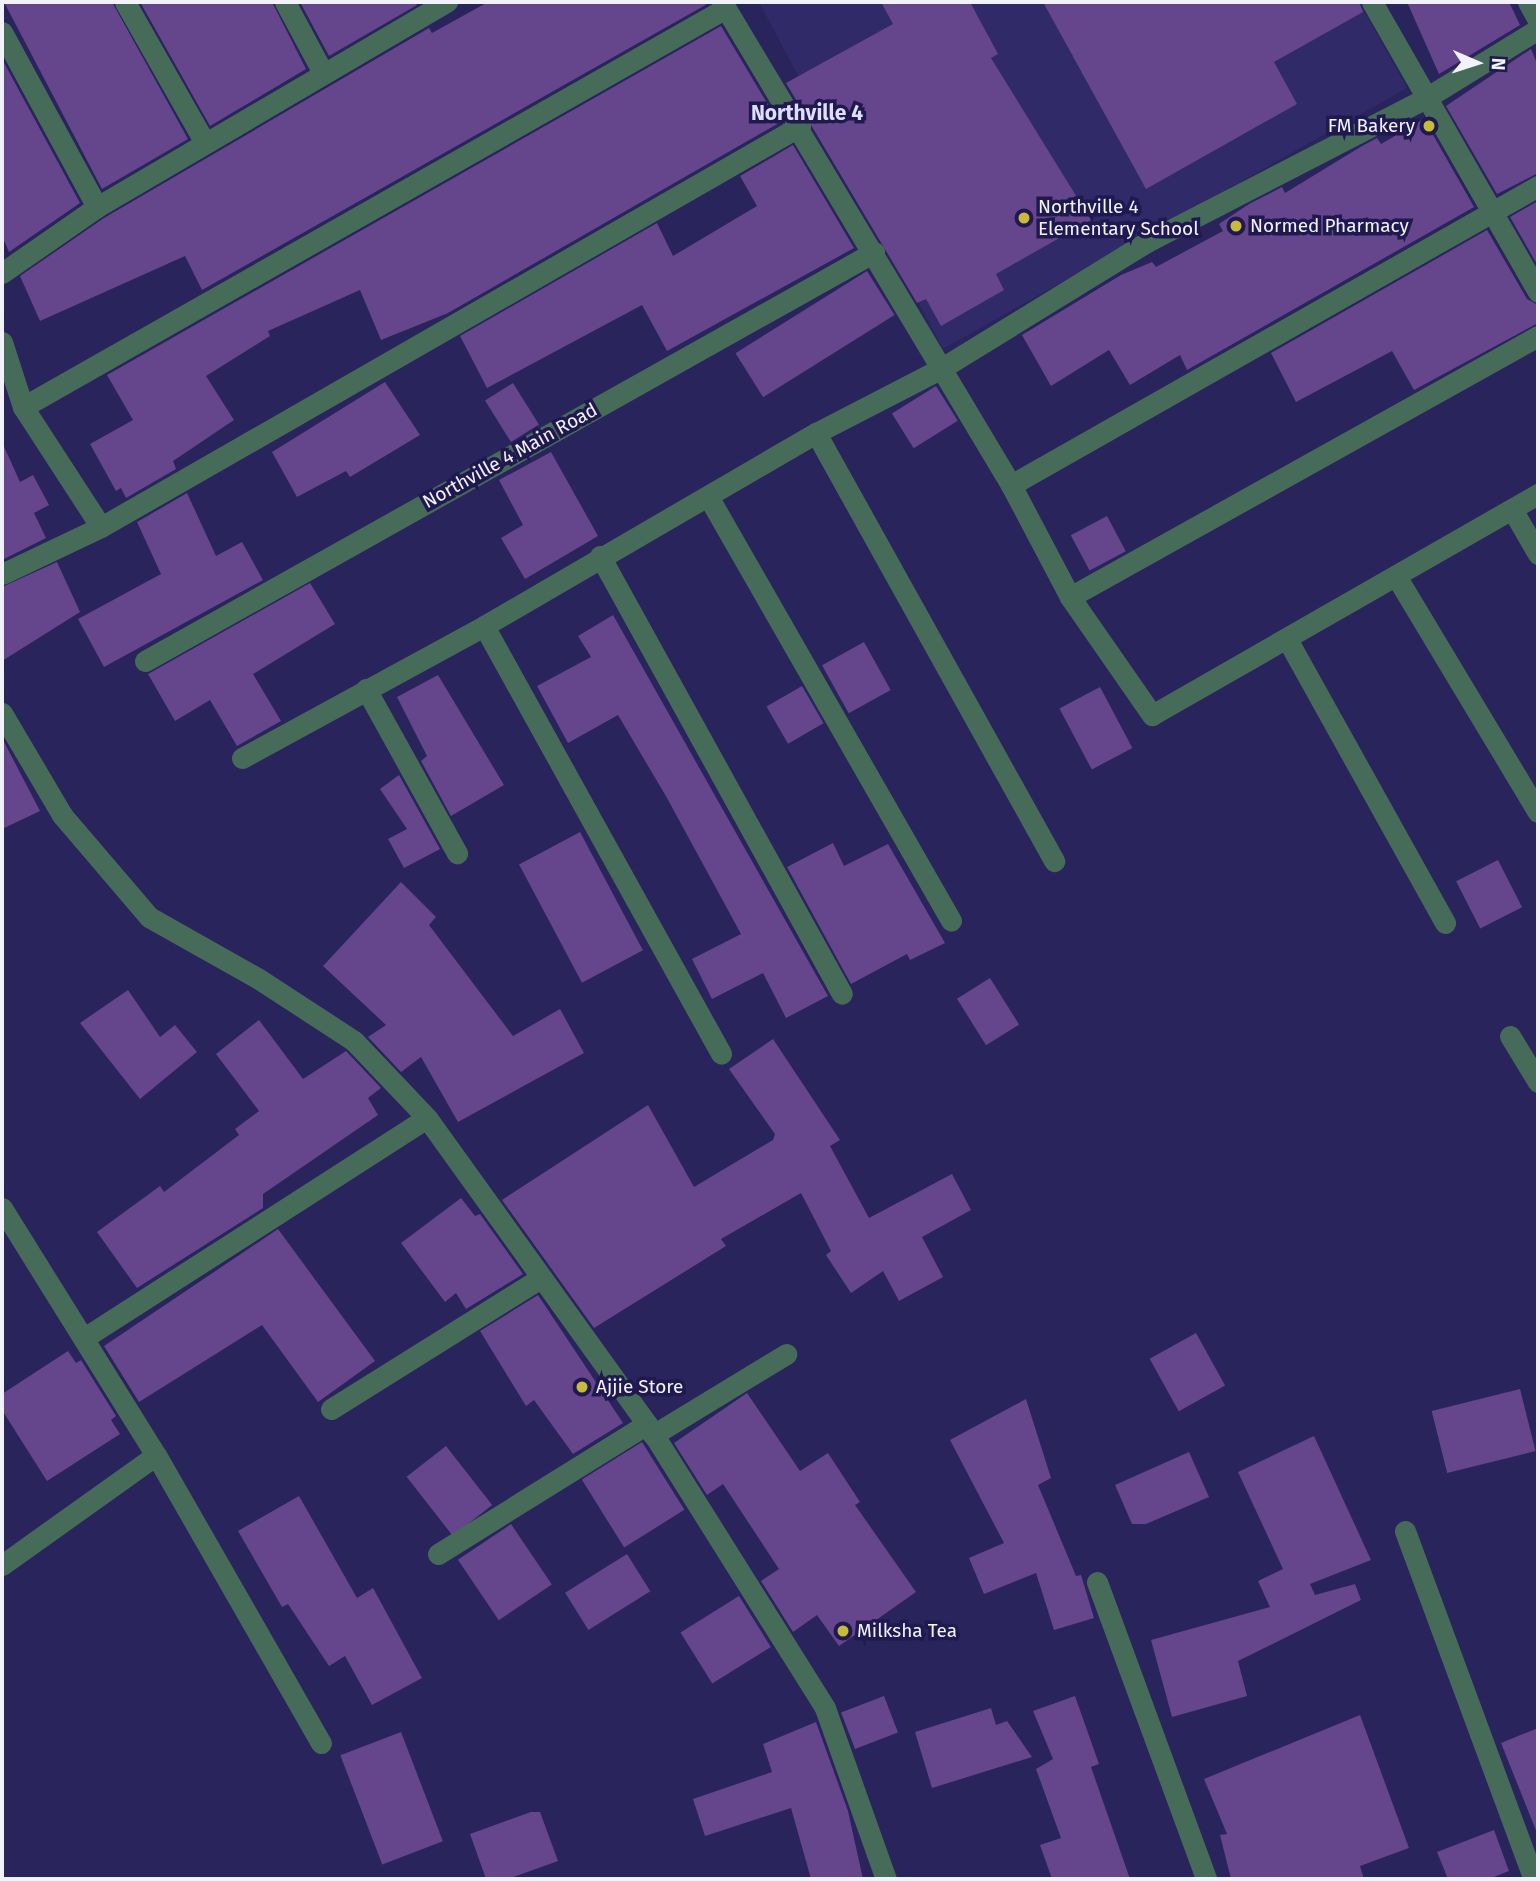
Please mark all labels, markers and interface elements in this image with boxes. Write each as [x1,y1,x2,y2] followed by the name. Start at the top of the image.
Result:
[1442,28,1512,98] north arrow
[1487,57,1510,71] text: N
[751,100,863,126] district label: Northville 4
[1328,115,1415,137] place label: FM Bakery
[1421,118,1437,134] marker: FM Bakery
[1038,196,1199,240] place label: Northville 4 Elementary School
[1016,210,1032,226] marker: Northville 4 Elementary School
[1250,215,1409,237] place label: Normed Pharmacy
[1228,218,1244,234] marker: Normed Pharmacy
[419,399,601,513] street label: Northville 4 Main Road
[596,1376,683,1398] place label: Ajjie Store
[574,1379,590,1395] marker: Ajjie Store
[857,1620,957,1642] place label: Milksha Tea
[835,1623,851,1639] marker: Milksha Tea

